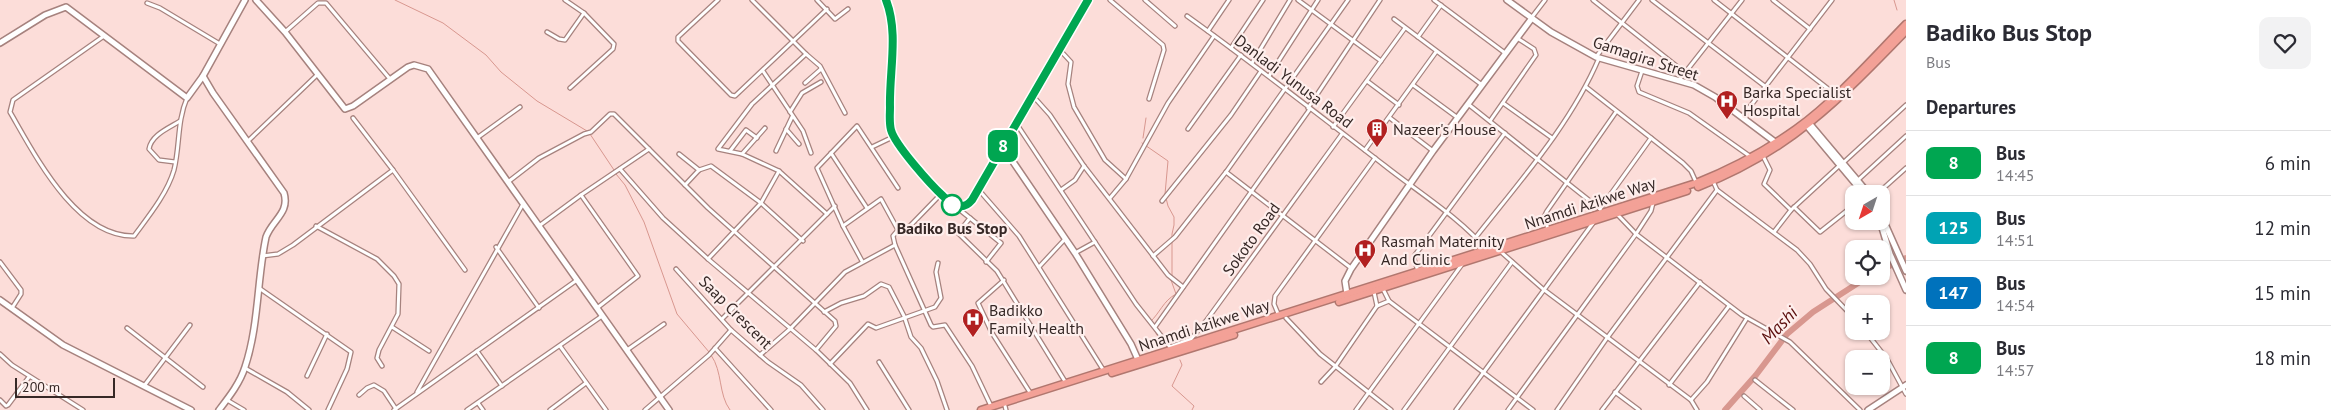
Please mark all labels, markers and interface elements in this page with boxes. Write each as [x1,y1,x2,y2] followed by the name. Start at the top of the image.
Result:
[1926,17,2092,48] text: Badiko Bus Stop
[2259,17,2311,69] button: heart
[1231,30,1357,132] street label: Danladi Yunusa Road
[1591,31,1702,85] street label: Gamagira Street
[1926,52,1951,72] text: Bus
[1743,82,1852,120] place label: Barka Specialist Hospital
[1715,89,1739,120] hospital icon: Barka Specialist Hospital
[1926,95,2016,119] text: Departures
[1365,117,1389,148] building icon: Nazeer's House
[1393,119,1496,139] place label: Nazeer's House
[987,130,1019,162] line badge: 8
[998,134,1008,157] text: 8
[1996,141,2025,165] text: Bus
[1948,151,1959,174] text: 8
[2265,151,2311,175] text: 6 min
[1996,165,2034,185] text: 14:45
[1522,172,1659,234] street label: Nnamdi Azikwe Way
[1845,185,1890,230] north arrow
[1845,185,1890,395] map controls
[941,194,963,216] marker: Badiko Bus Stop
[1218,199,1284,279] street label: Sokoto Road
[1996,206,2025,230] text: Bus
[1938,216,1969,239] text: 125
[2254,216,2311,240] text: 12 min
[897,218,1008,238] place label: Badiko Bus Stop
[1996,230,2034,250] text: 14:51
[1381,231,1505,269] place label: Rasmah Maternity And Clinic
[1353,238,1377,269] hospital icon: Rasmah Maternity And Clinic
[1845,240,1890,285] button: locate
[695,271,777,353] street label: Saap Crescent
[1996,271,2025,295] text: Bus
[1938,281,1969,304] text: 147
[2254,281,2311,305] text: 15 min
[1136,294,1273,356] street label: Nnamdi Azikwe Way
[1845,295,1890,340] button: +
[1996,295,2034,315] text: 14:54
[989,300,1084,338] place label: Badikko Family Health
[1756,300,1803,349] water label: Mashi
[961,307,985,338] hospital icon: Badikko Family Health
[1996,336,2025,360] text: Bus
[1948,346,1959,369] text: 8
[2254,346,2311,370] text: 18 min
[1845,350,1890,395] button: −
[1996,360,2034,380] text: 14:57
[15,375,115,398] scale bar
[22,378,60,396] text: 200 m

